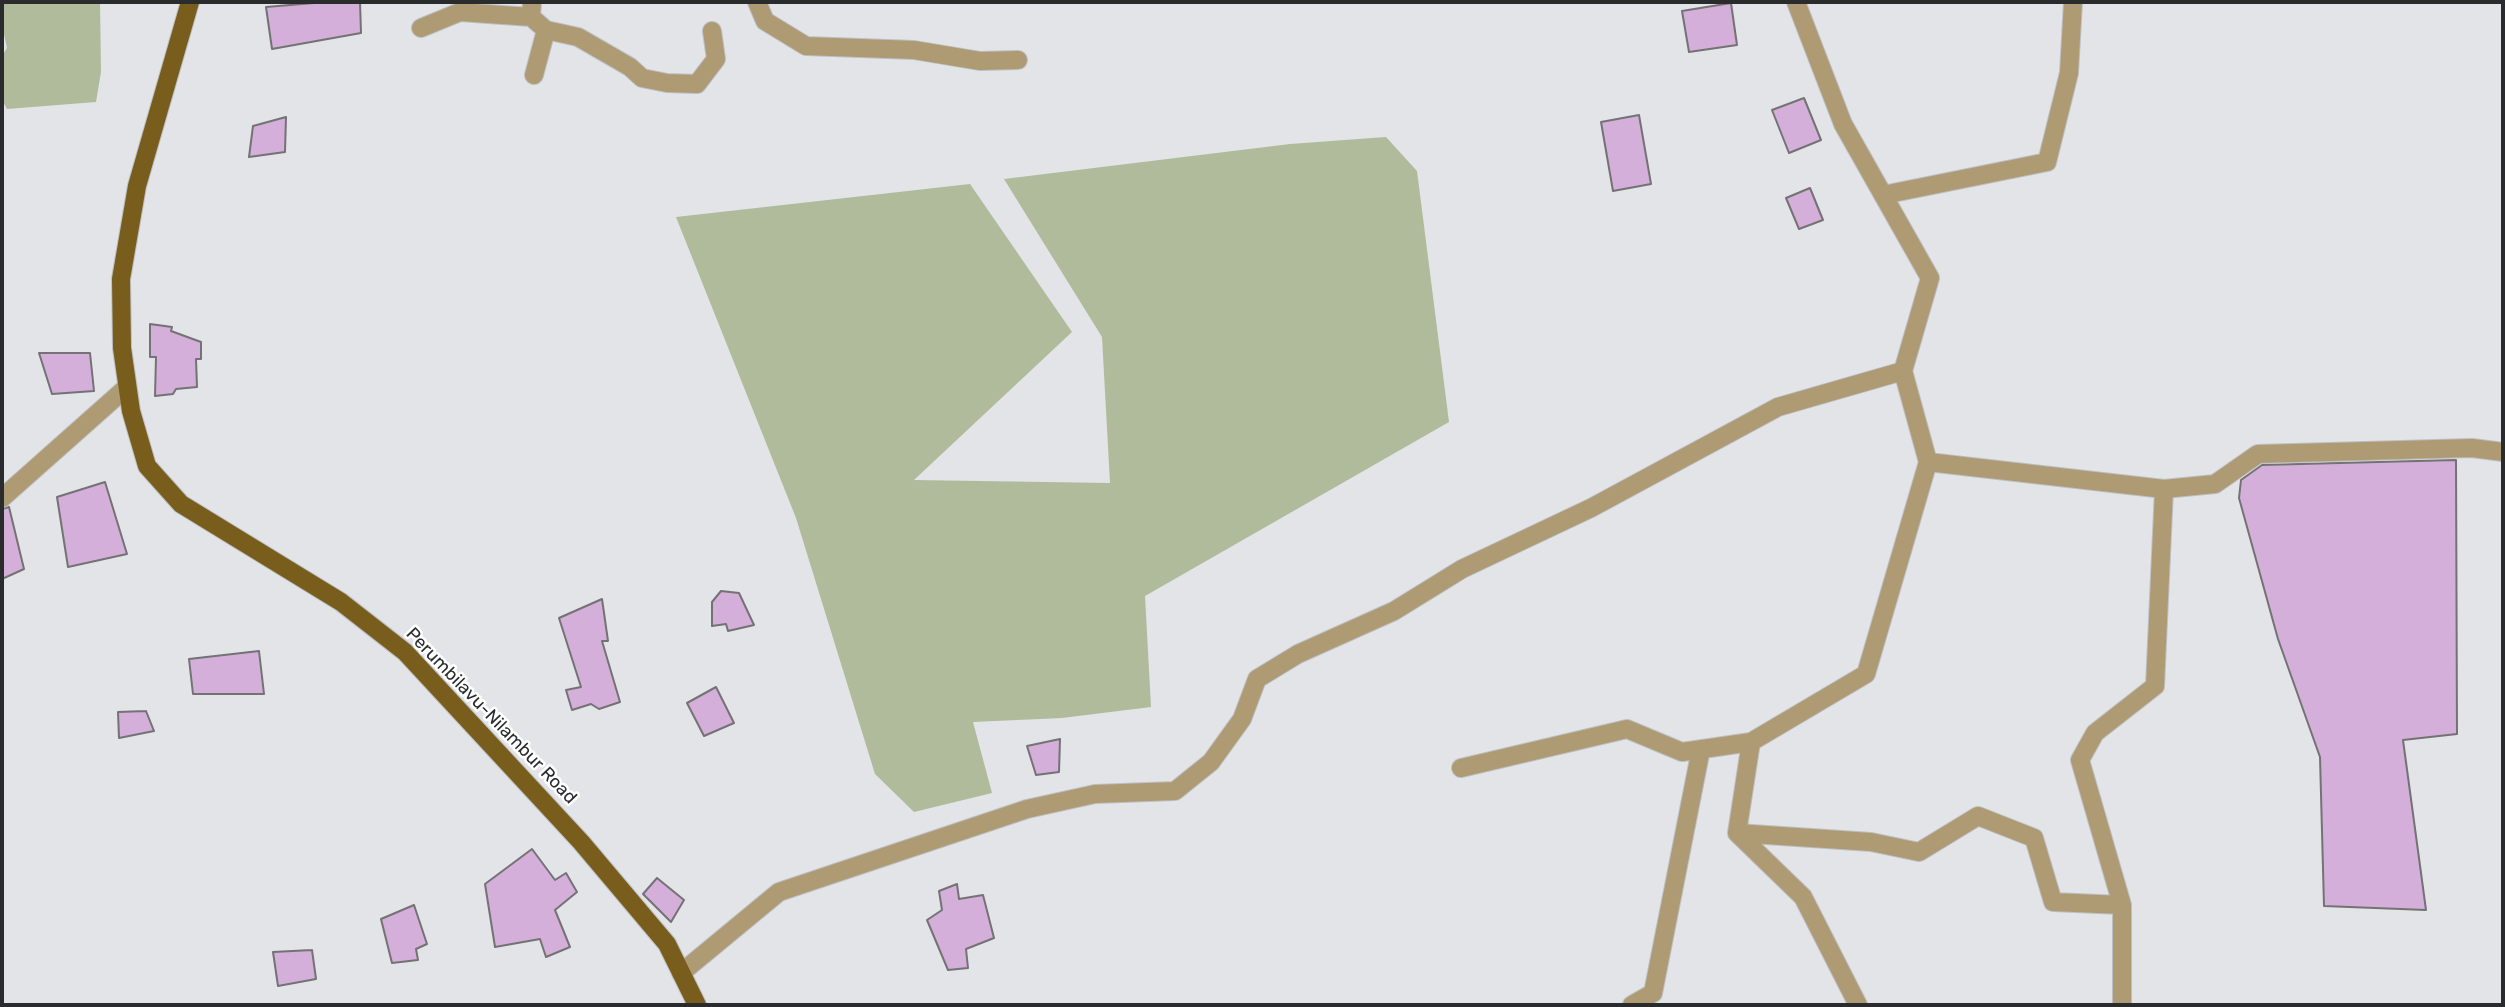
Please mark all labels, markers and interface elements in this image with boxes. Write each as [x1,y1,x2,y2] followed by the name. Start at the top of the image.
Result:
[401,623,581,809] street label: Perumbilavu-Nilambur Road

